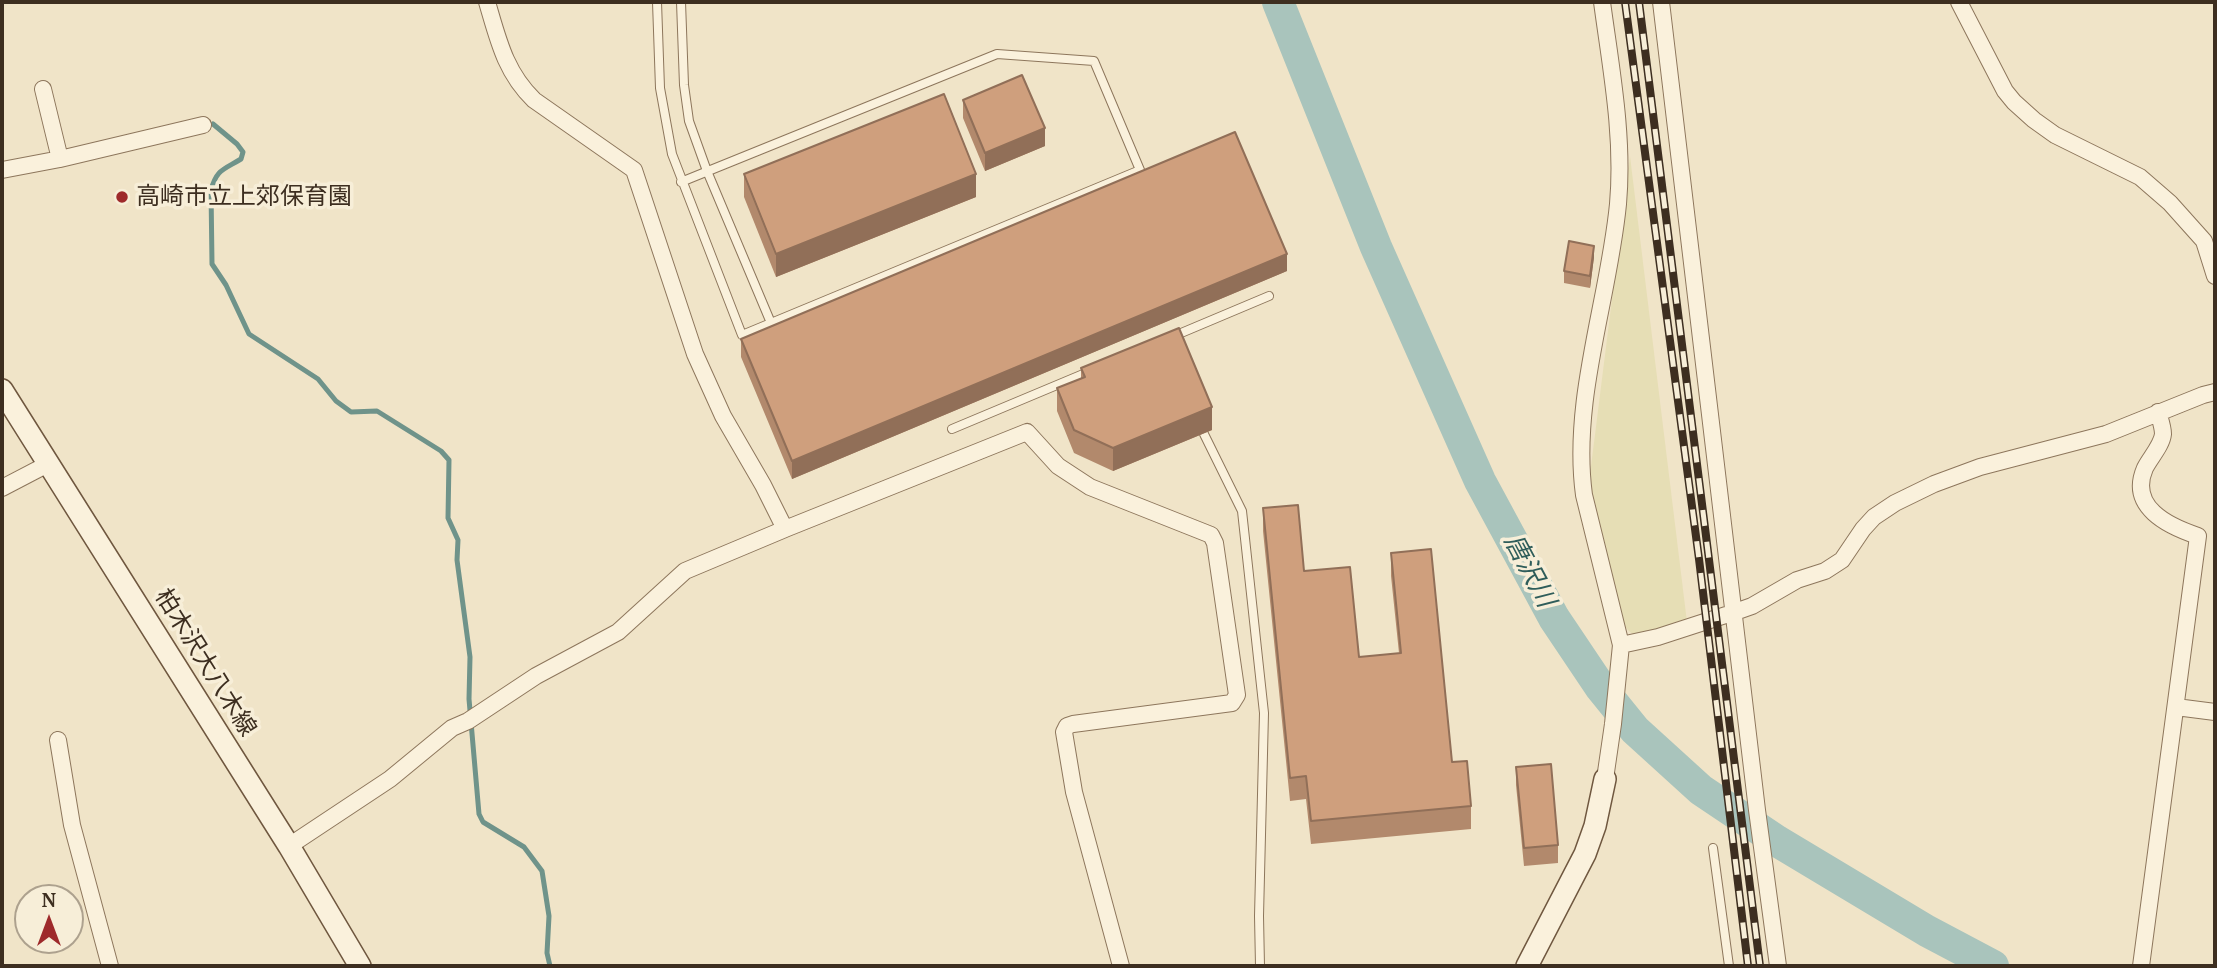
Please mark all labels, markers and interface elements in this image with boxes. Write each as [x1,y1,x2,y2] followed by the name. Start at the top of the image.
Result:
[136,183,352,211] place label: 高崎市立上郊保育園
[114,189,130,205] marker: 高崎市立上郊保育園
[1497,529,1561,613] water label: 唐沢川
[148,584,262,742] street label: 柏木沢大八木線
[14,884,84,954] north arrow
[42,887,56,912] text: N

